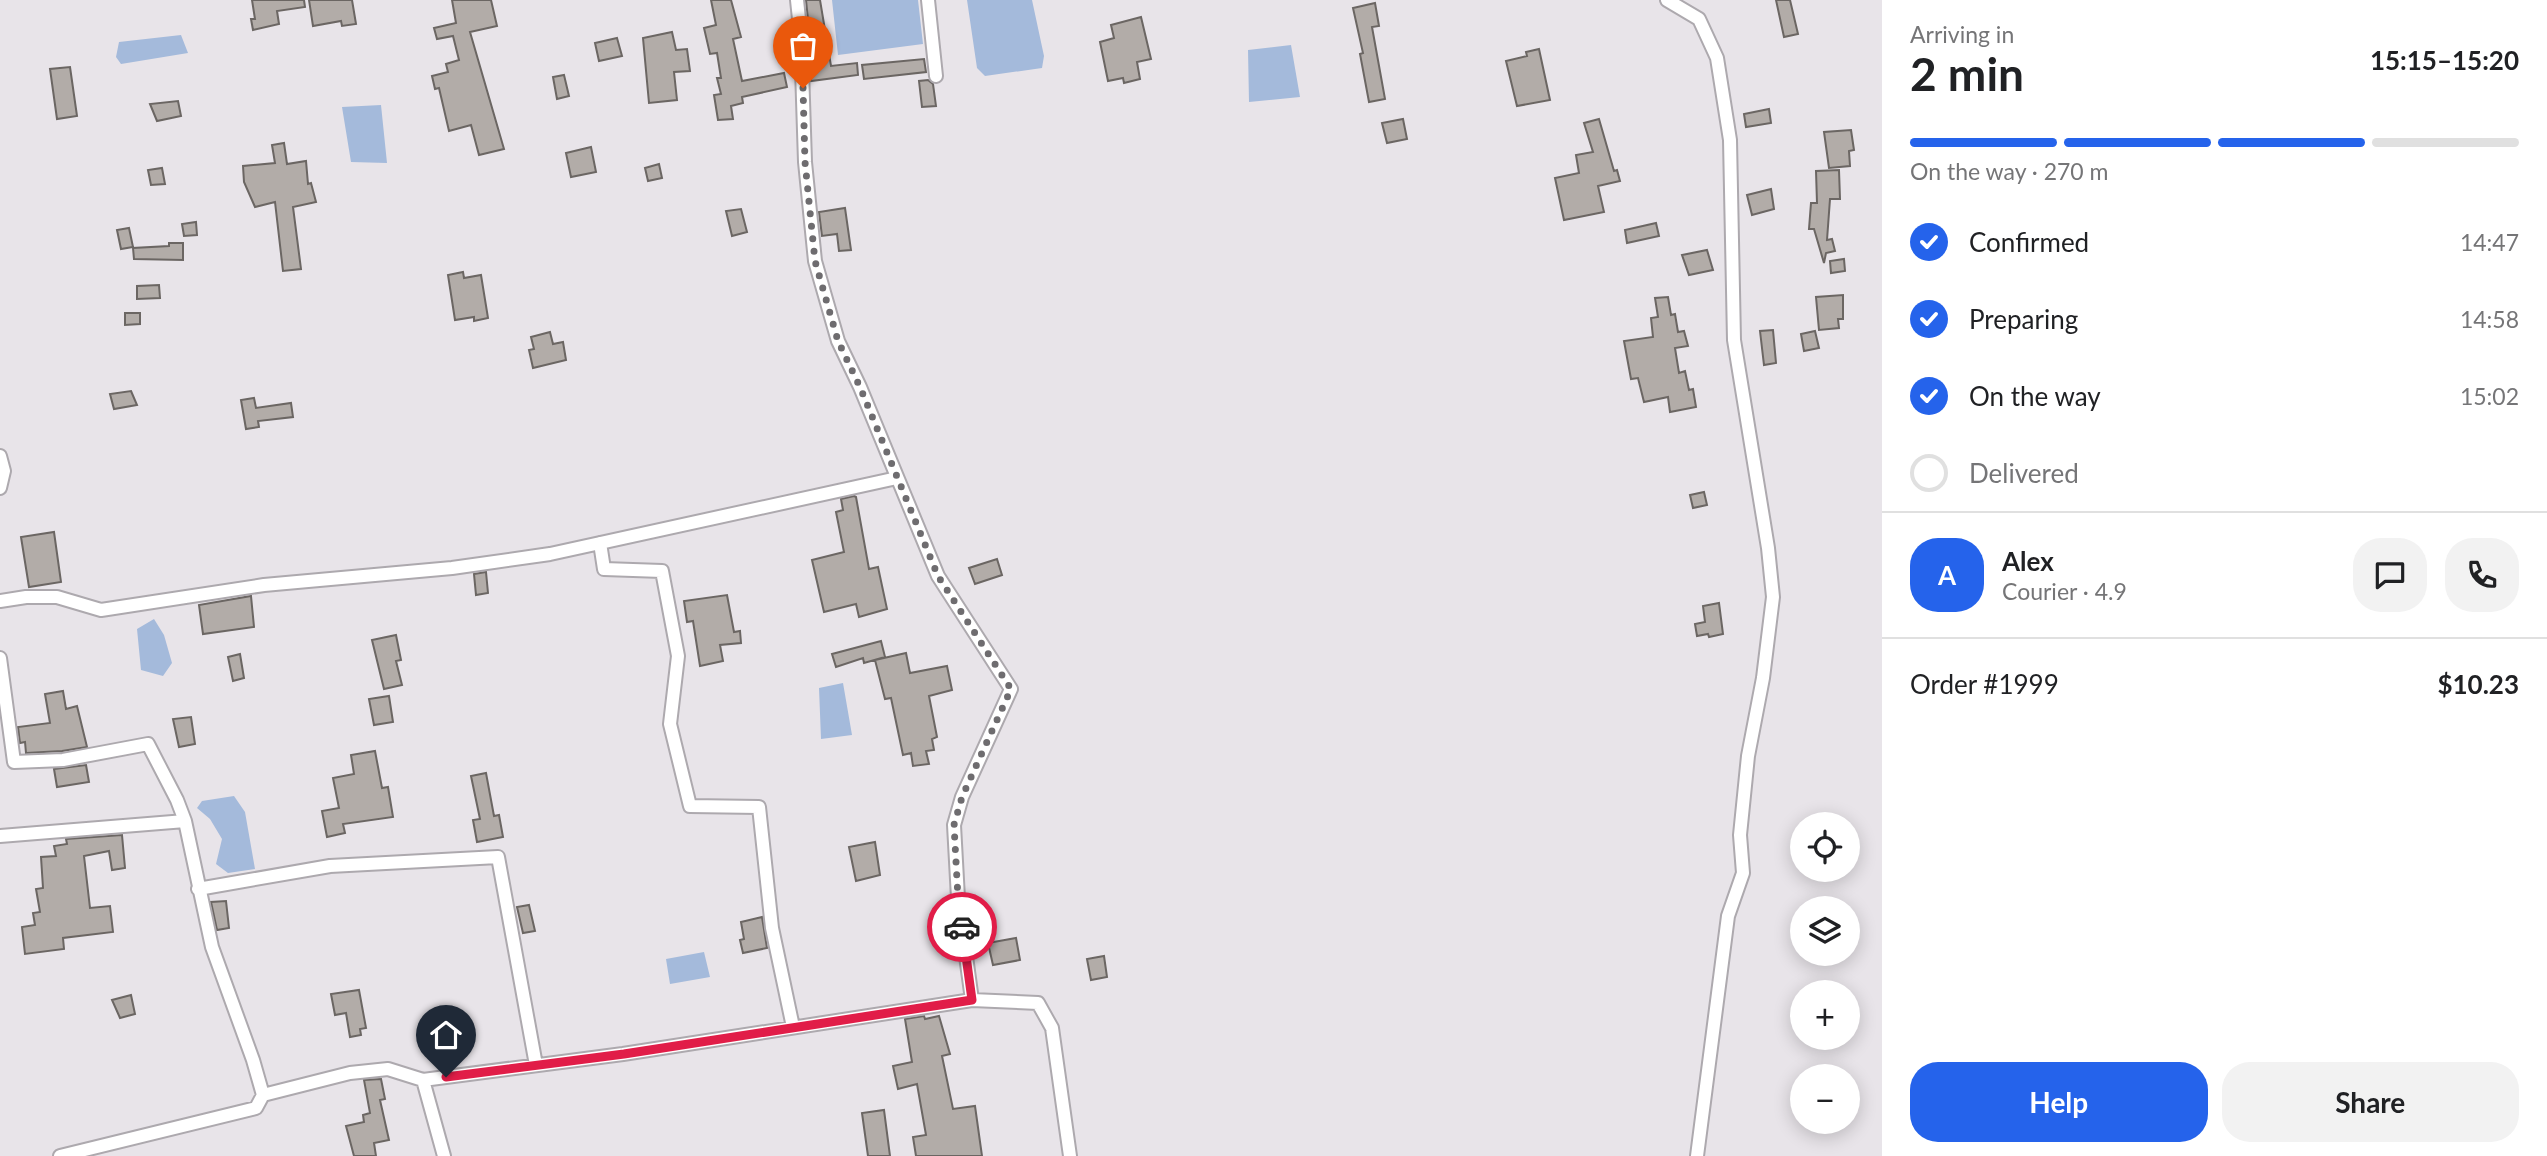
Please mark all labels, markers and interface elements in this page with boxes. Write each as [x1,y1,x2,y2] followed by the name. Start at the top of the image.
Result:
[773,16,833,88] pin
[1910,20,2014,48] text: Arriving in
[784,27,822,65] icon: bag
[2370,44,2519,76] text: 15:15–15:20
[1910,46,2024,101] text: 2 min
[1910,157,2109,185] text: On the way · 270 m
[1910,223,1948,261] icon: check
[1969,226,2089,258] text: Confirmed
[2460,228,2519,256] text: 14:47
[1910,300,1948,338] icon: check
[1969,303,2078,335] text: Preparing
[2460,305,2519,333] text: 14:58
[1910,377,1948,415] icon: check
[1969,380,2101,412] text: On the way
[2460,382,2519,410] text: 15:02
[1969,457,2079,489] text: Delivered
[2353,538,2427,612] button: chat
[2445,538,2519,612] button: phone
[2002,545,2054,577] text: Alex
[1938,559,1956,591] text: A
[2002,577,2127,605] text: Courier · 4.9
[1910,668,2059,700] text: Order #1999
[2437,668,2519,700] text: $10.23
[1790,812,1860,1134] map controls
[1790,812,1860,882] button: locate
[927,892,997,962] courier
[1790,896,1860,966] button: layers
[943,908,981,946] icon: car
[1790,980,1860,1050] button: +
[416,1005,476,1077] pin
[427,1016,465,1054] icon: home
[1910,1062,2208,1142] button: Help
[2222,1062,2519,1142] button: Share
[1790,1064,1860,1134] button: −

